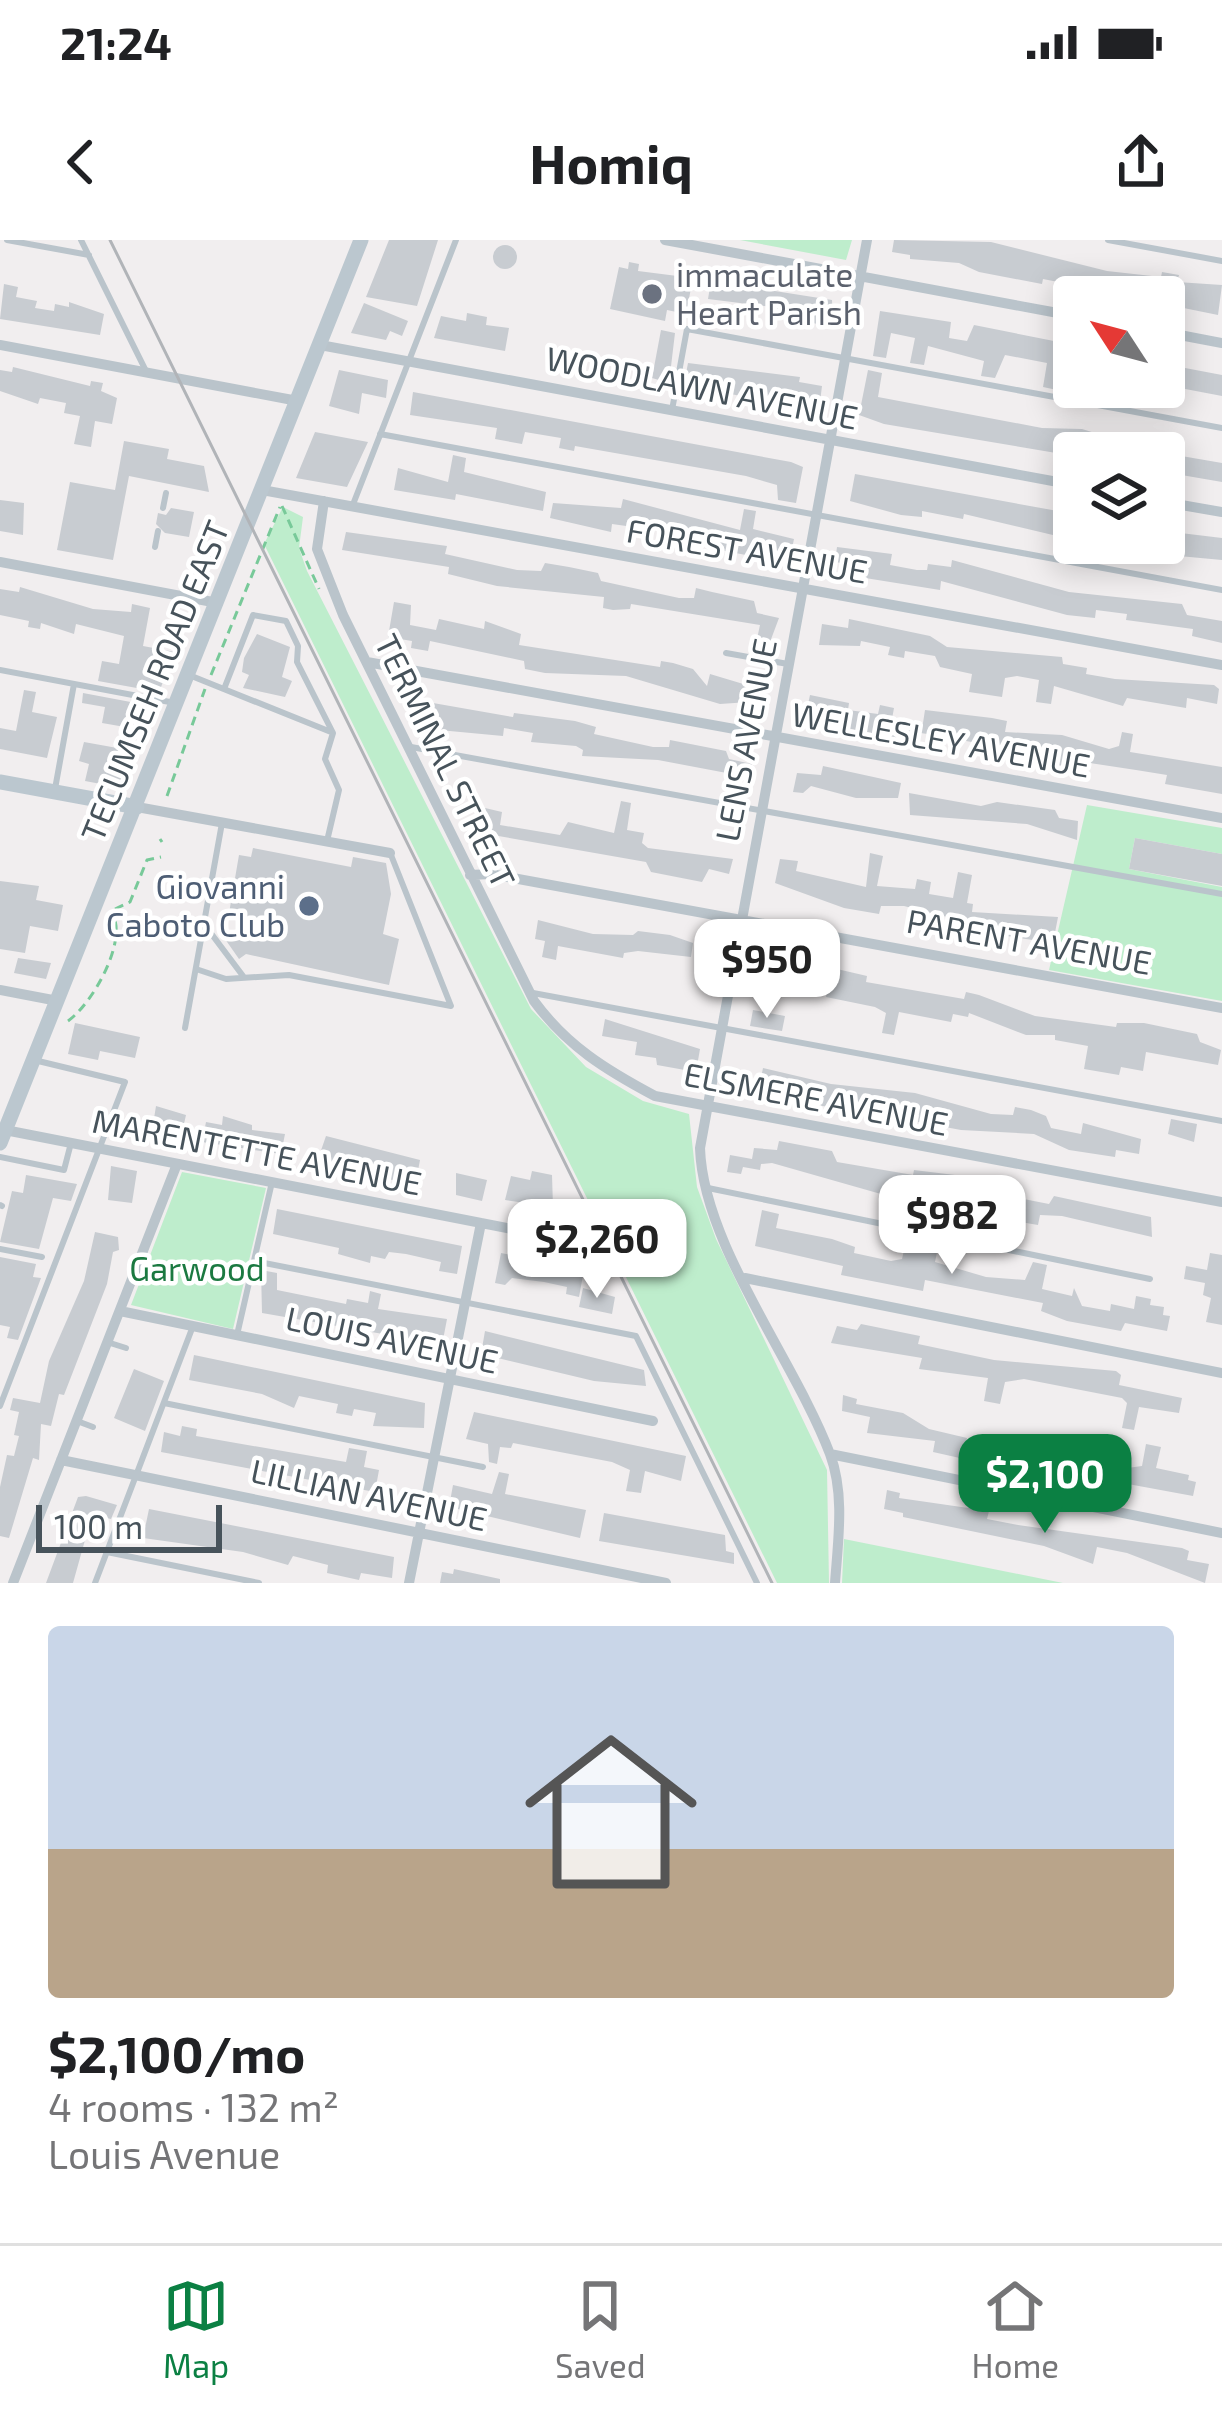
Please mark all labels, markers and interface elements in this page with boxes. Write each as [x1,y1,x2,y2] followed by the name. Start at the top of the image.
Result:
[60,15,172,69] text: 21:24
[48,129,114,195] icon: back
[1108,129,1174,195] icon: share
[529,130,693,195] text: Homiq
[676,254,862,332] place label: immaculate Heart Parish
[1053,276,1185,408] north arrow
[1053,276,1185,564] map controls
[639,281,665,307] marker: immaculate Heart Parish
[543,337,862,437] street label: WOODLAWN AVENUE
[1053,432,1185,564] button: layers
[624,509,871,591] street label: FOREST AVENUE
[71,514,237,847] street label: TECUMSEH ROAD EAST
[367,627,525,894] street label: TERMINAL STREET
[706,635,784,844] street label: LENS AVENUE
[789,693,1093,785] street label: WELLESLEY AVENUE
[106,866,285,944] place label: Giovanni Caboto Club
[296,893,322,919] marker: Giovanni Caboto Club
[904,900,1155,982] street label: PARENT AVENUE
[696,919,838,1021] pin: $950
[721,934,813,981] text: $950
[681,1053,952,1143] street label: ELSMERE AVENUE
[89,1099,425,1203] street label: MARENTETTE AVENUE
[881,1175,1023,1277] pin: $982
[906,1190,998,1237] text: $982
[499,1199,695,1301] pin: $2,260
[535,1214,660,1261] text: $2,260
[129,1248,265,1288] park label: Garwood
[282,1297,502,1381] street label: LOUIS AVENUE
[947,1434,1143,1536] pin: $2,100
[248,1449,491,1539] street label: LILLIAN AVENUE
[985,1449,1105,1496] text: $2,100
[36,1499,222,1552] scale bar
[54,1506,143,1546] text: 100 m
[503,1704,719,1920] icon: home
[48,2022,305,2083] text: $2,100/mo
[48,2083,339,2130] text: 4 rooms · 132 m²
[48,2130,280,2177] text: Louis Avenue
[163,2273,229,2385] tab: Map
[555,2273,646,2385] tab: Saved
[972,2273,1059,2385] tab: Home

